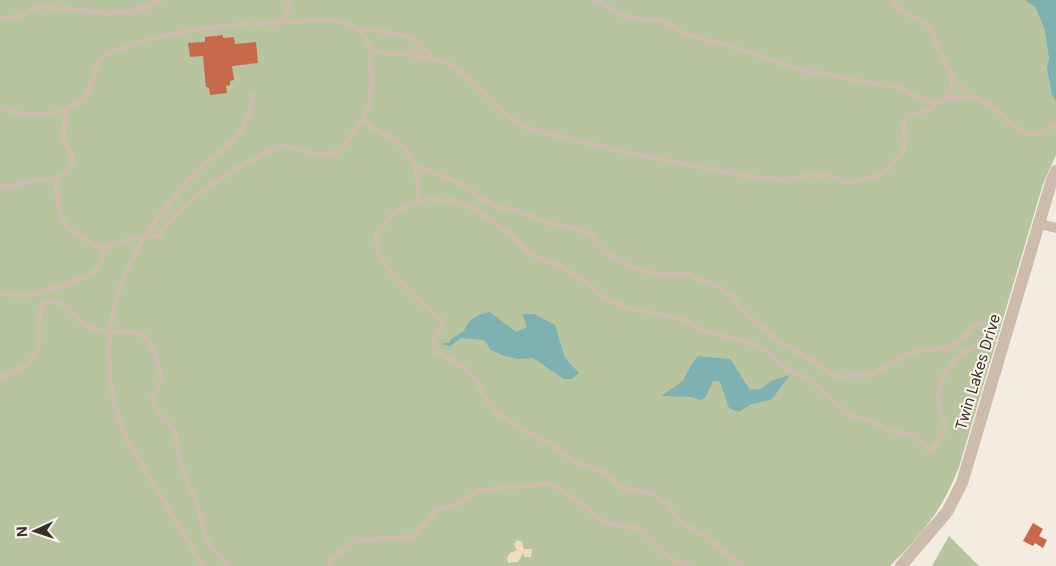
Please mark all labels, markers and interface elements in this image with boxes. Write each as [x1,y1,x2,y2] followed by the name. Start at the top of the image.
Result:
[951,311,1004,432] street label: Twin Lakes Drive
[10,506,60,556] north arrow
[13,526,30,537] text: N

